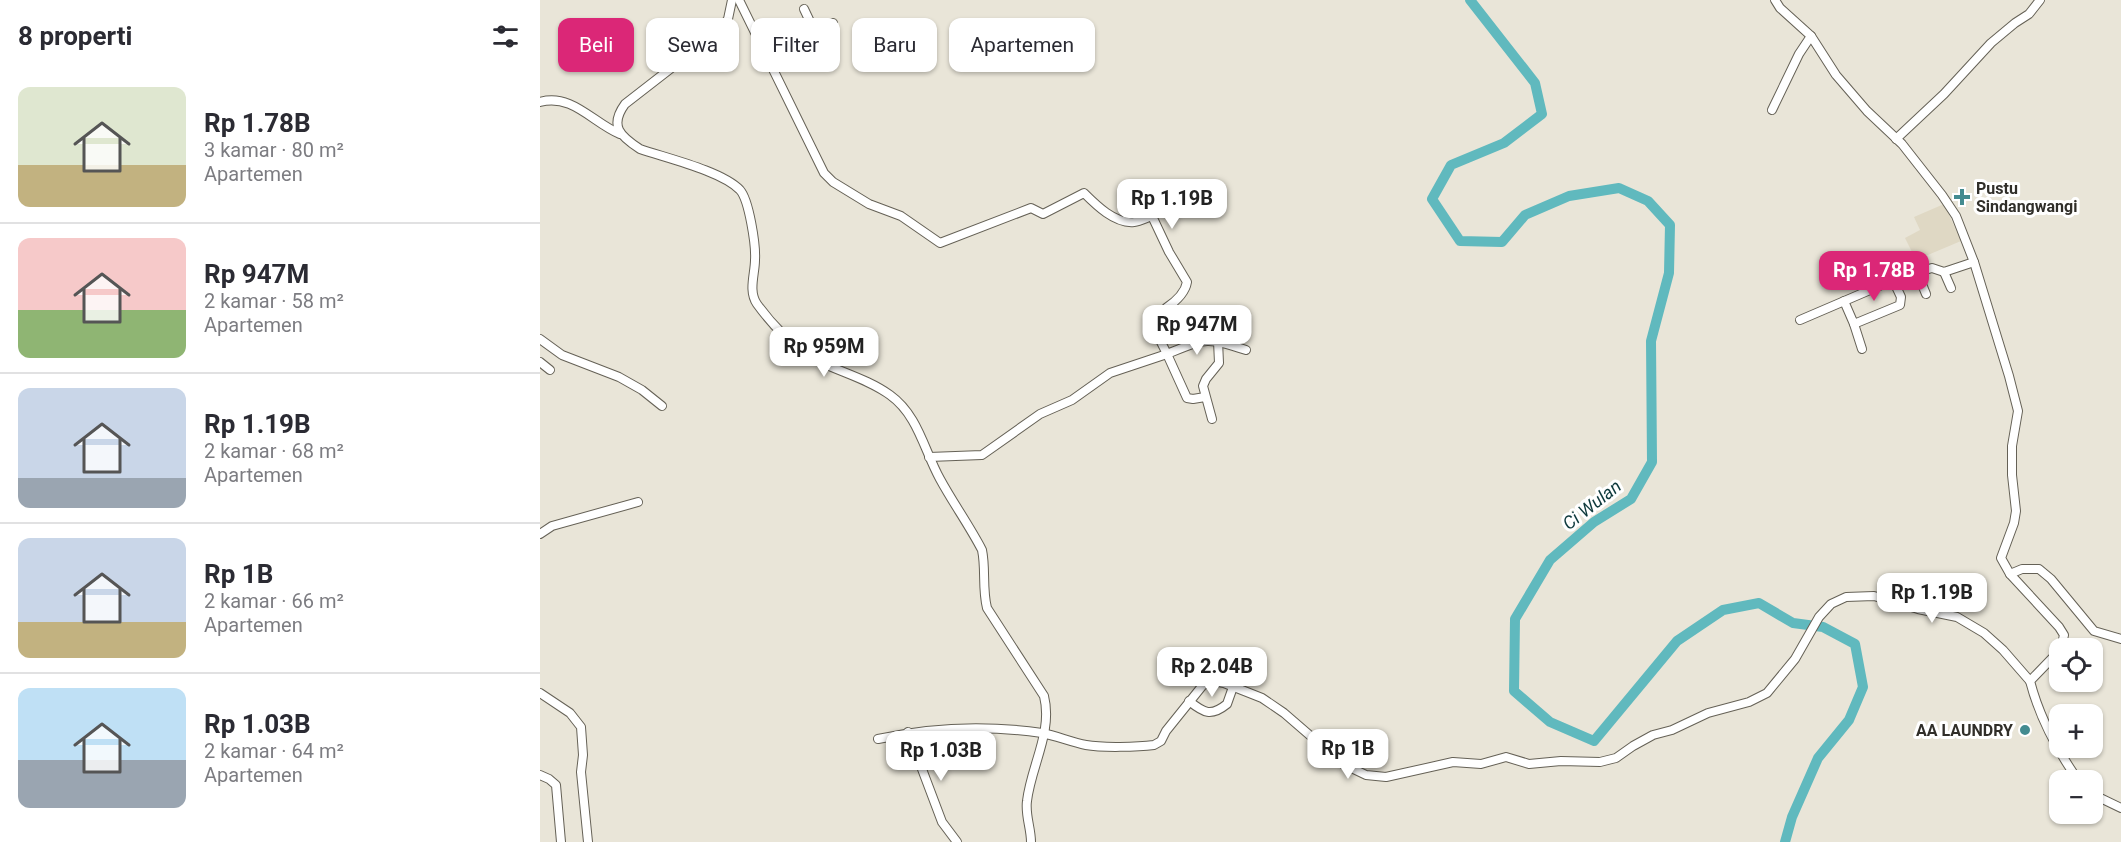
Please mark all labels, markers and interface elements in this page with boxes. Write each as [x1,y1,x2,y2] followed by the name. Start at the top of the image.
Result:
[558,18,634,72] chip: Beli
[646,18,739,72] chip: Sewa
[751,18,840,72] chip: Filter
[852,18,937,72] chip: Baru
[949,18,1095,72] chip: Apartemen
[489,20,522,53] icon: filters
[18,21,132,51] text: 8 properti
[204,108,311,138] text: Rp 1.78B
[66,111,138,183] icon: home
[204,138,344,162] text: 3 kamar · 80 m²
[204,162,303,186] text: Apartemen
[1110,179,1234,230] pin: Rp 1.19B
[1976,179,2077,216] place label: Pustu Sindangwangi
[1131,186,1213,210] text: Rp 1.19B
[1953,188,1971,206] marker: Pustu Sindangwangi
[1812,251,1936,302] pin: Rp 1.78B
[1833,258,1915,282] text: Rp 1.78B
[204,259,309,289] text: Rp 947M
[66,262,138,334] icon: home
[204,289,344,313] text: 2 kamar · 58 m²
[1142,305,1252,356] pin: Rp 947M
[1157,312,1237,336] text: Rp 947M
[204,313,303,337] text: Apartemen
[769,327,879,378] pin: Rp 959M
[784,334,864,358] text: Rp 959M
[204,409,311,439] text: Rp 1.19B
[66,412,138,484] icon: home
[204,439,344,463] text: 2 kamar · 68 m²
[204,463,303,487] text: Apartemen
[1558,475,1625,534] water label: Ci Wulan
[204,559,273,589] text: Rp 1B
[66,562,138,634] icon: home
[1870,573,1994,624] pin: Rp 1.19B
[1891,580,1973,604] text: Rp 1.19B
[204,589,344,613] text: 2 kamar · 66 m²
[204,613,303,637] text: Apartemen
[2049,638,2103,824] map controls
[2049,638,2103,692] button: locate
[1150,647,1274,698] pin: Rp 2.04B
[1171,654,1253,678] text: Rp 2.04B
[2049,704,2103,758] button: +
[204,709,311,739] text: Rp 1.03B
[66,712,138,784] icon: home
[1916,721,2013,740] place label: AA LAUNDRY
[2018,723,2032,737] marker: AA LAUNDRY
[1306,729,1390,780] pin: Rp 1B
[879,731,1003,782] pin: Rp 1.03B
[1321,736,1375,760] text: Rp 1B
[900,738,982,762] text: Rp 1.03B
[204,739,344,763] text: 2 kamar · 64 m²
[204,763,303,787] text: Apartemen
[2049,770,2103,824] button: −

